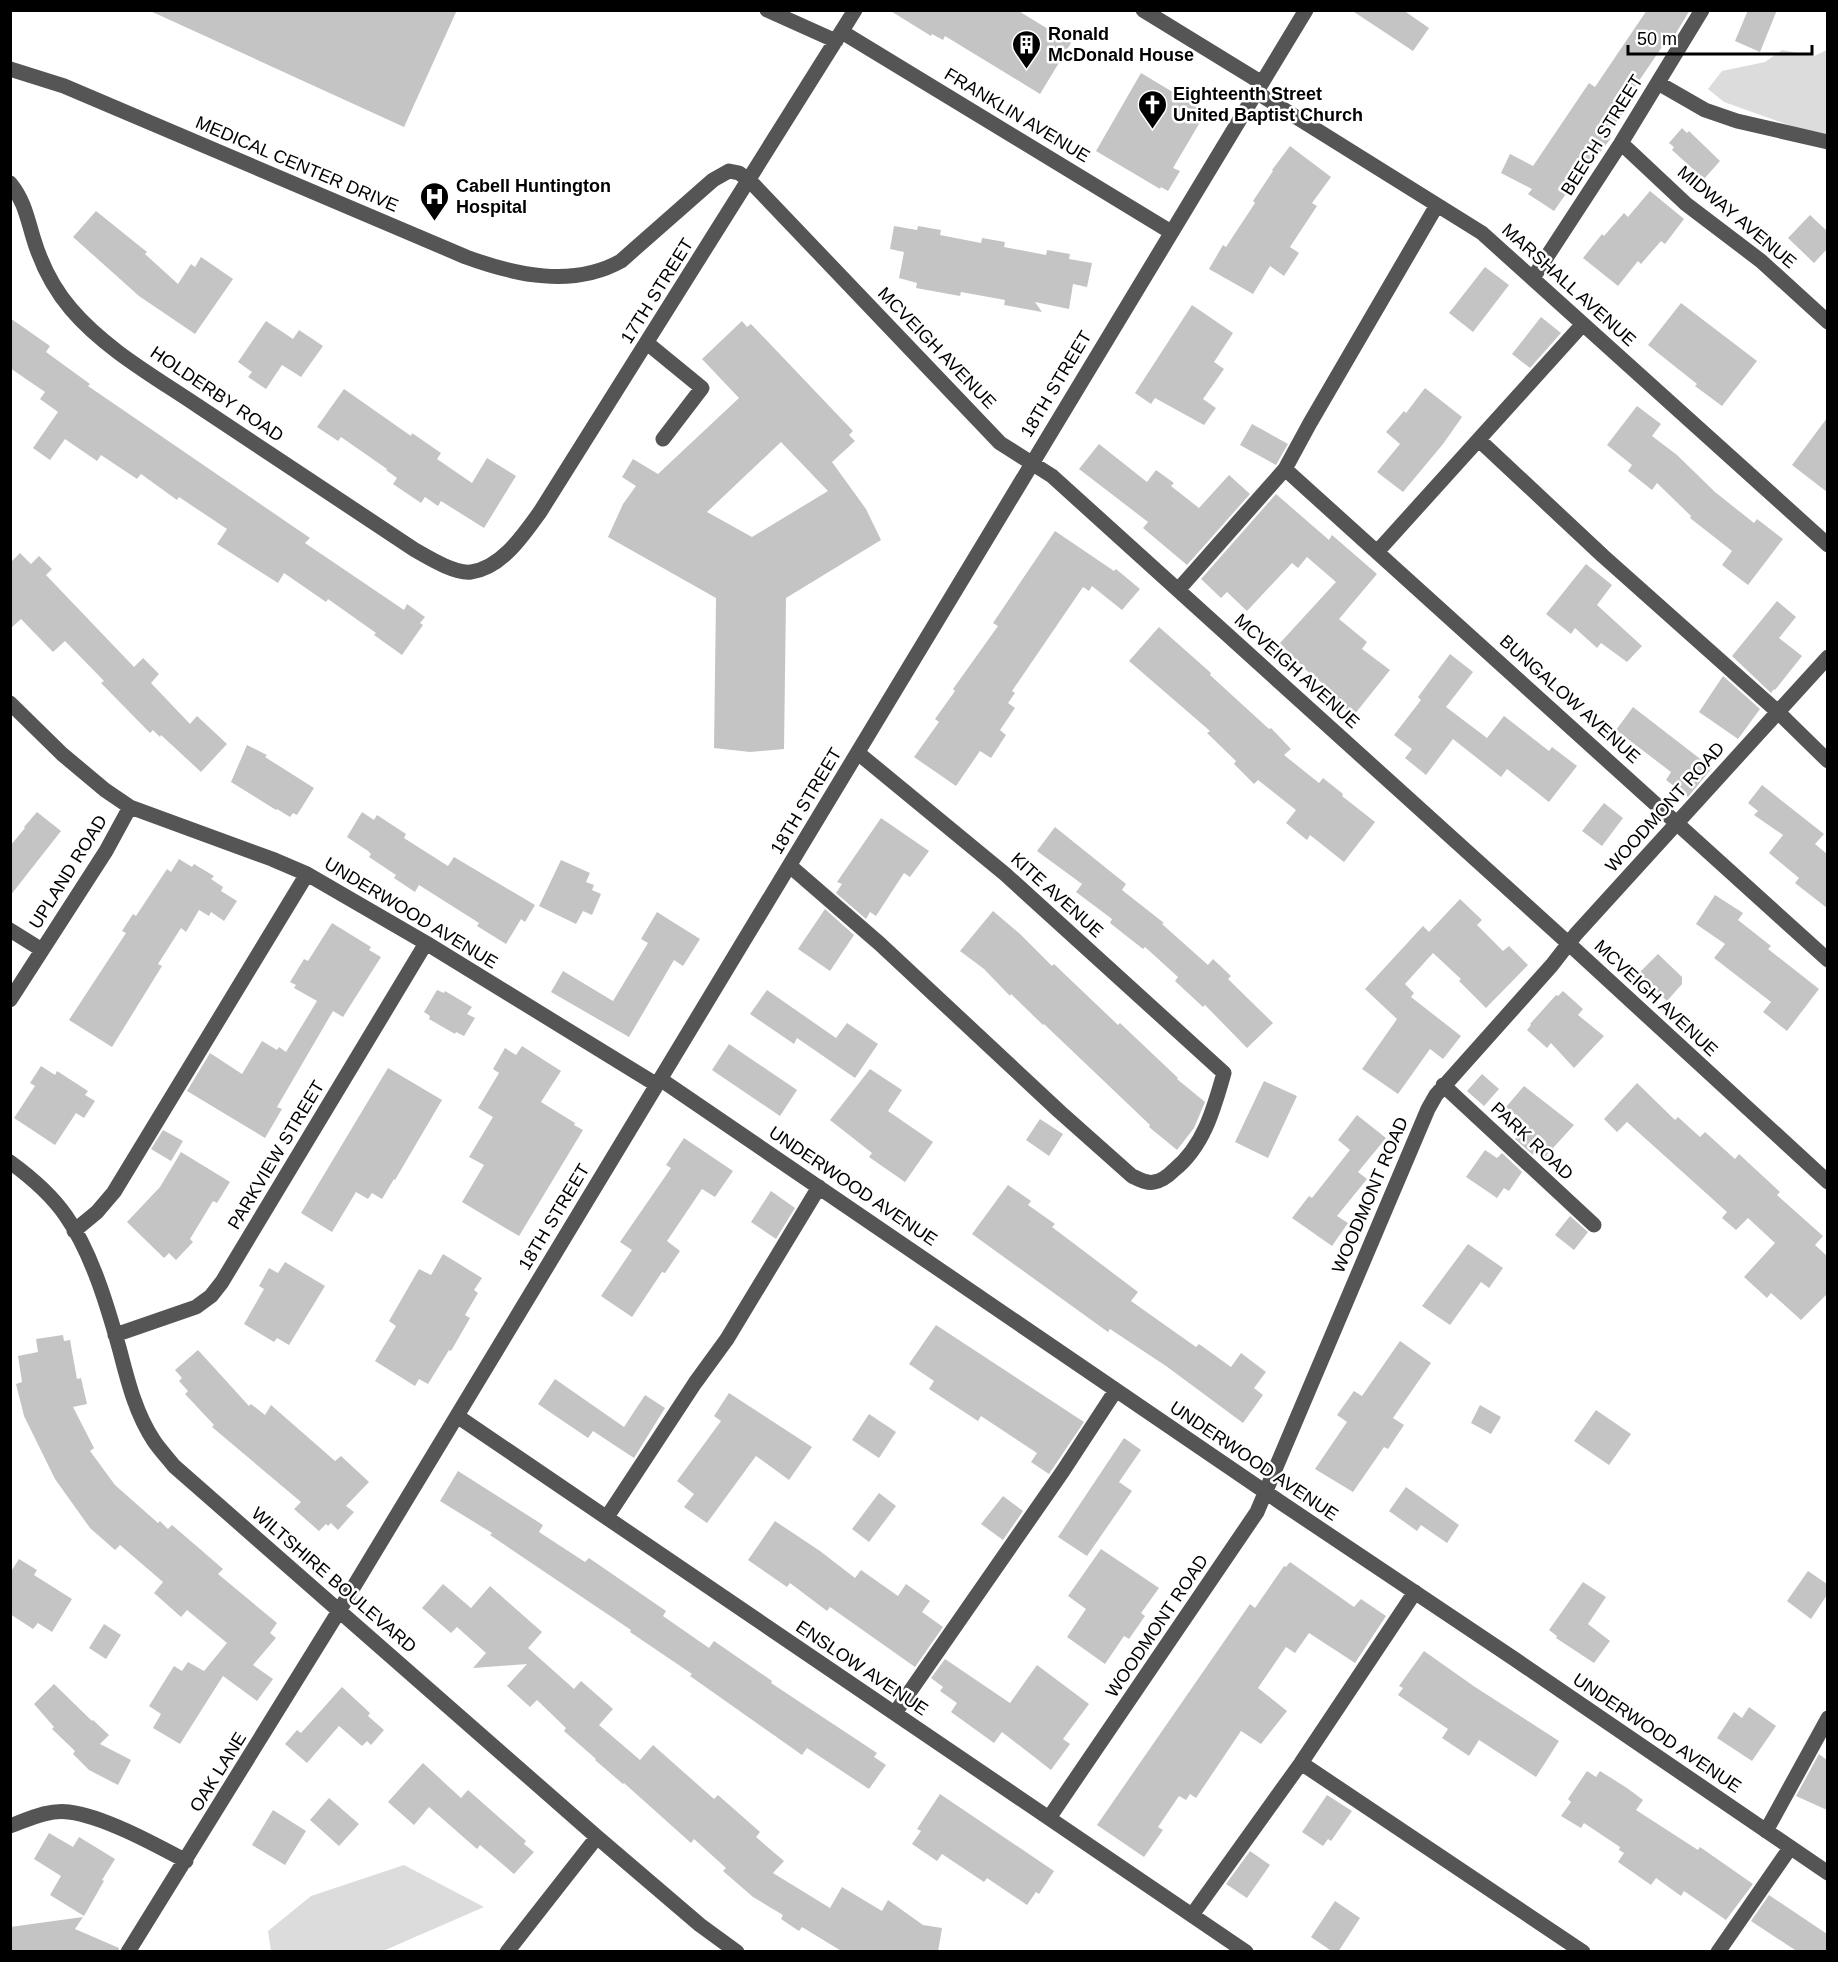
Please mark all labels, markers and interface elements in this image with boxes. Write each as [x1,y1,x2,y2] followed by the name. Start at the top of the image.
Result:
[1628,18,1812,56] scale bar
[1048,24,1194,65] place label: Ronald McDonald House
[1011,28,1043,70] building icon: Ronald McDonald House
[1637,29,1677,49] text: 50 m
[941,64,1093,166] street label: FRANKLIN AVENUE
[1557,71,1647,199] street label: BEECH STREET
[1173,84,1363,125] place label: Eighteenth Street United Baptist Church
[1136,88,1168,130] church icon: Eighteenth Street United Baptist Church
[193,112,401,216] street label: MEDICAL CENTER DRIVE
[1674,162,1800,272] street label: MIDWAY AVENUE
[456,176,611,217] place label: Cabell Huntington Hospital
[419,180,451,222] hospital icon: Cabell Huntington Hospital
[1498,220,1640,350] street label: MARSHALL AVENUE
[617,235,697,347] street label: 17TH STREET
[874,283,1000,413] street label: MCVEIGH AVENUE
[1017,327,1095,441] street label: 18TH STREET
[147,342,287,446] street label: HOLDERBY ROAD
[1231,610,1363,732] street label: MCVEIGH AVENUE
[1496,631,1644,767] street label: BUNGALOW AVENUE
[1601,738,1729,876] street label: WOODMONT ROAD
[767,744,845,858] street label: 18TH STREET
[25,812,111,932] street label: UPLAND ROAD
[1007,849,1107,941] street label: KITE AVENUE
[321,853,501,973] street label: UNDERWOOD AVENUE
[1590,936,1722,1060] street label: MCVEIGH AVENUE
[224,1077,328,1233] street label: PARKVIEW STREET
[1487,1098,1577,1184] street label: PARK ROAD
[1328,1114,1412,1276] street label: WOODMONT ROAD
[765,1122,941,1250] street label: UNDERWOOD AVENUE
[515,1160,593,1274] street label: 18TH STREET
[1166,1397,1342,1525] street label: UNDERWOOD AVENUE
[248,1503,420,1657] street label: WILTSHIRE BOULEVARD
[1102,1551,1212,1701] street label: WOODMONT ROAD
[792,1616,932,1720] street label: ENSLOW AVENUE
[1569,1669,1745,1797] street label: UNDERWOOD AVENUE
[186,1729,250,1815] street label: OAK LANE

